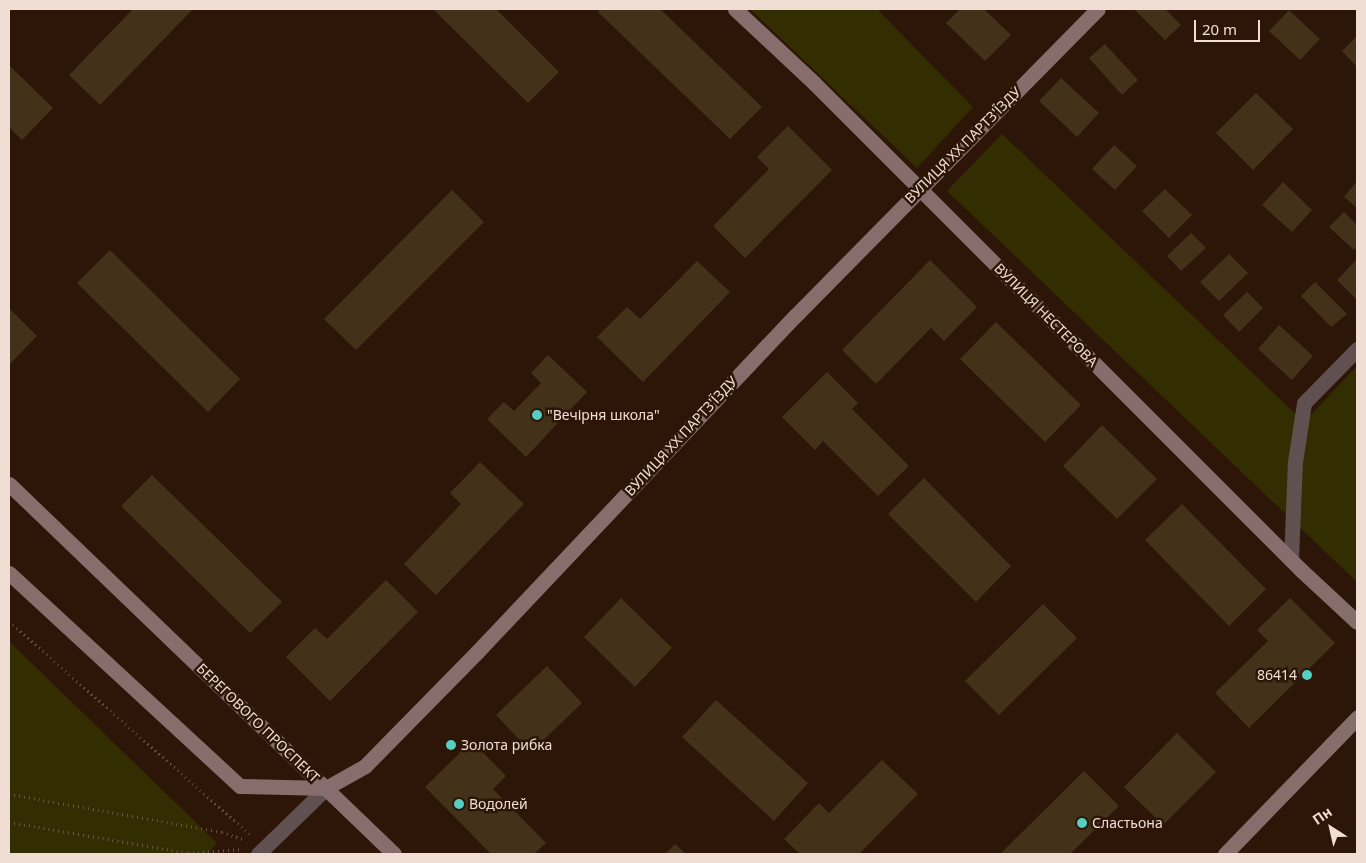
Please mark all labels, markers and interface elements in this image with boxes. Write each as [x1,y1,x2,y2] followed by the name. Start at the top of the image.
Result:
[1196,10,1262,42] scale bar
[1202,19,1237,39] text: 20 m
[901,83,1025,207] street label: ВУЛИЦЯ XX ПАРТЗ'ЇЗДУ
[991,260,1101,370] street label: ВУЛИЦЯ НЕСТЕРОВА
[621,373,741,499] street label: ВУЛИЦЯ XX ПАРТЗ'ЇЗДУ
[547,407,660,423] place label: "Вечірня школа"
[531,409,543,421] marker: "Вечірня школа"
[193,660,323,786] street label: БЕРЕГОВОГО ПРОСПЕКТ
[1257,667,1297,683] place label: 86414
[1301,669,1313,681] marker: 86414
[461,737,552,753] place label: Золота рибка
[445,739,457,751] marker: Золота рибка
[469,796,528,812] place label: Водолей
[453,798,465,810] marker: Водолей
[1309,802,1336,829] text: Пн
[1306,803,1356,853] north arrow
[1092,815,1163,831] place label: Сластьона
[1076,817,1088,829] marker: Сластьона

